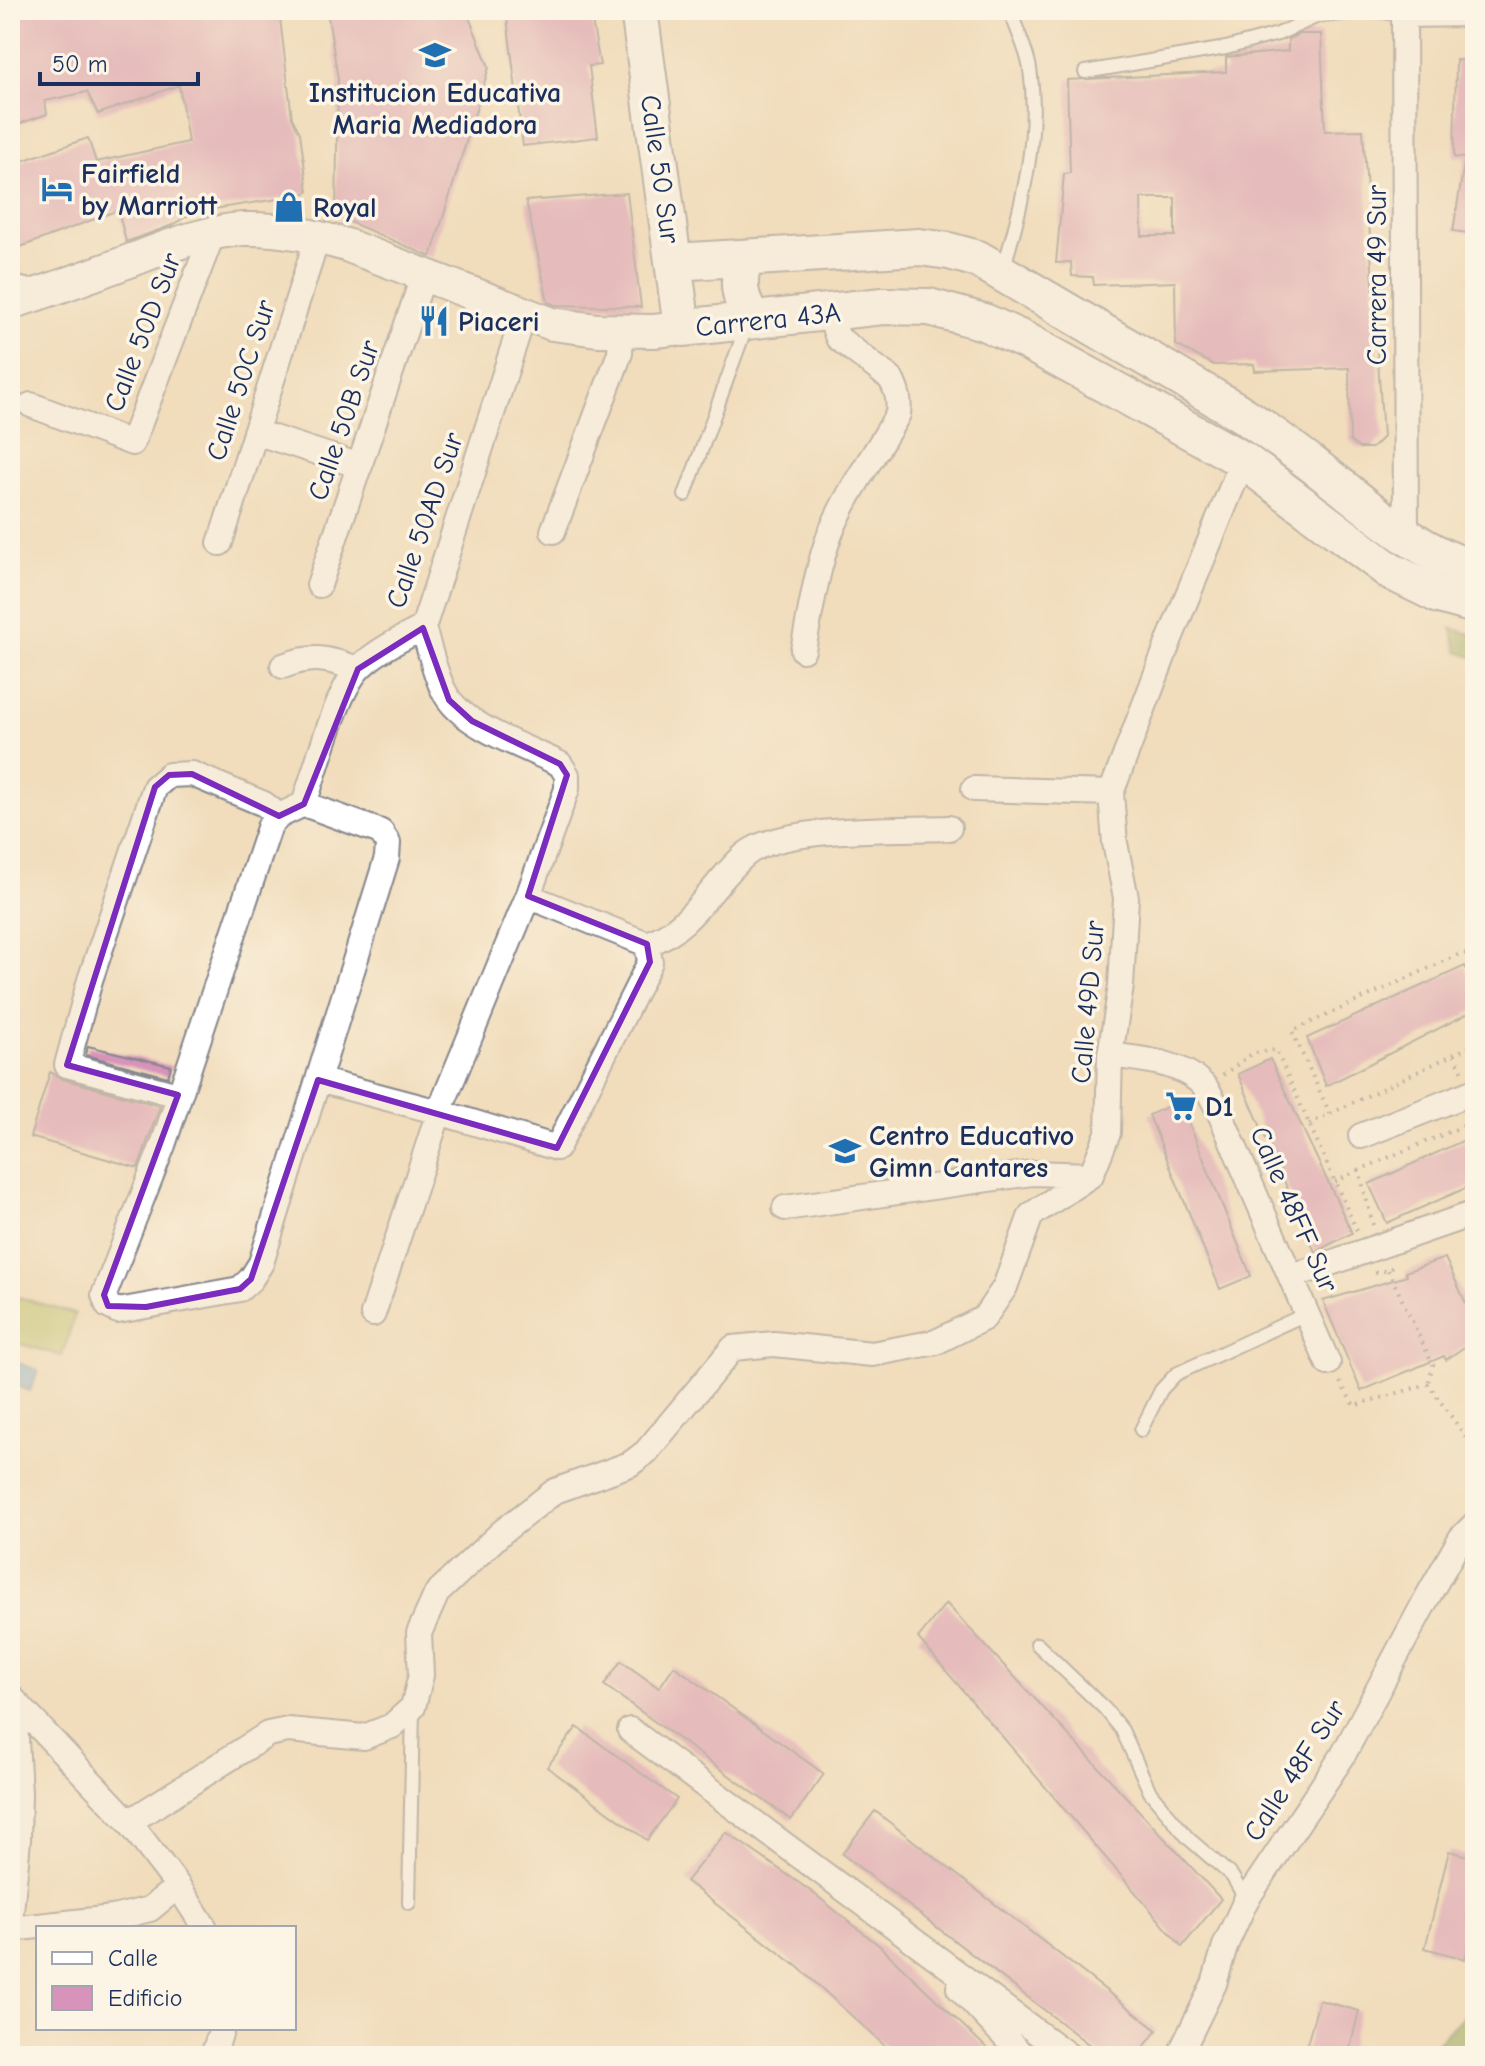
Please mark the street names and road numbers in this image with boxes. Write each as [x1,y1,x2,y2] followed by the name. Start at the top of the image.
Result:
[634,93,686,246] street label: Calle 50 Sur
[1361,185,1393,365] street label: Carrera 49 Sur
[98,249,188,416] street label: Calle 50D Sur
[200,296,282,465] street label: Calle 50C Sur
[694,296,842,344] street label: Carrera 43A
[302,336,386,505] street label: Calle 50B Sur
[380,428,470,612] street label: Calle 50AD Sur
[1065,919,1111,1085] street label: Calle 49D Sur
[1243,1122,1345,1297] street label: Calle 48FF Sur
[1237,1694,1352,1847] street label: Calle 48F Sur

